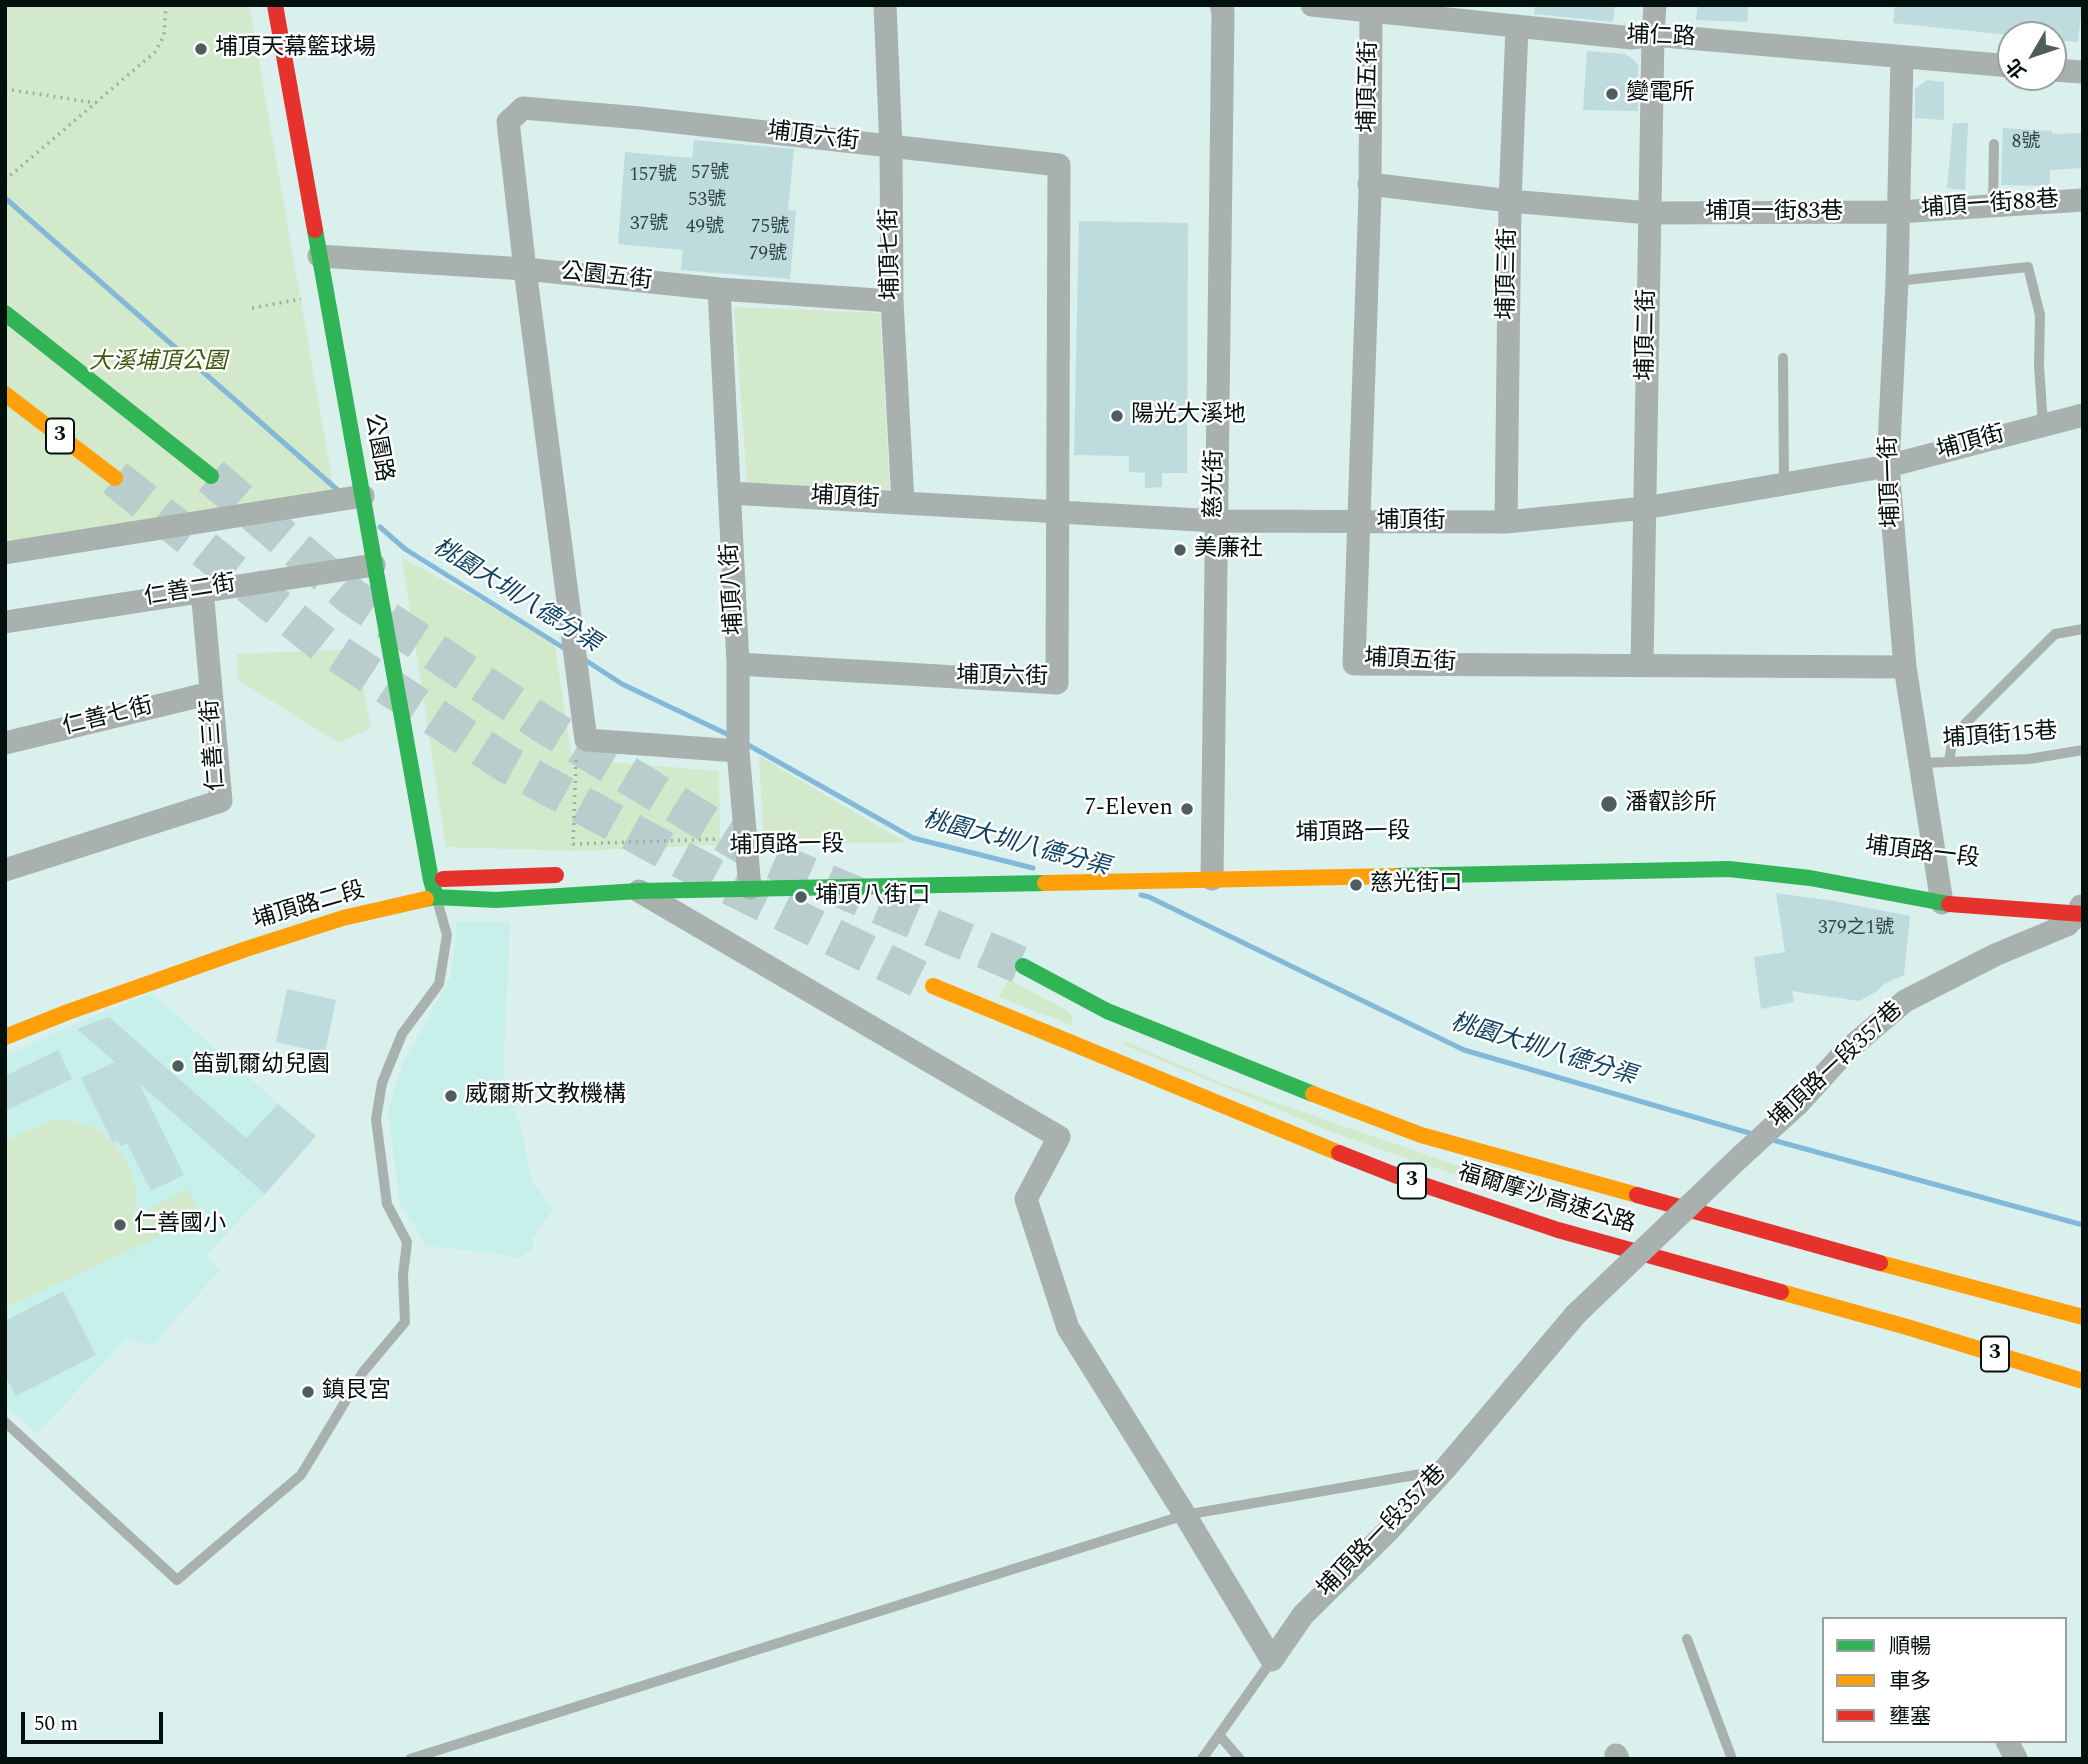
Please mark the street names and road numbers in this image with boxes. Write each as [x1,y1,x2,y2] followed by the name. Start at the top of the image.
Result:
[1626,23,1696,53] street label: 埔仁路
[1355,41,1385,133] street label: 埔頂五街
[766,119,860,157] street label: 埔頂六街
[1920,187,2060,225] street label: 埔頂一街88巷
[1705,199,1843,227] street label: 埔頂一街83巷
[877,208,907,300] street label: 埔頂七街
[1494,228,1524,320] street label: 埔頂三街
[559,259,653,297] street label: 公園五街
[1633,289,1663,381] street label: 埔頂二街
[357,412,397,484] street label: 公園路
[46,418,74,453] road number: 3
[1934,422,2008,466] street label: 埔頂街
[1877,436,1907,528] street label: 埔頂一街
[1202,449,1230,519] street label: 慈光街
[810,483,880,515] street label: 埔頂街
[1377,508,1445,536] street label: 埔頂街
[718,542,750,636] street label: 埔頂八街
[142,571,238,613] street label: 仁善二街
[1363,646,1457,678] street label: 埔頂五街
[956,663,1048,693] street label: 埔頂六街
[60,693,156,743] street label: 仁善七街
[198,698,232,792] street label: 仁善三街
[1942,719,2058,755] street label: 埔頂街15巷
[1295,819,1411,849] street label: 埔頂路一段
[729,832,845,862] street label: 埔頂路一段
[1863,833,1981,875] street label: 埔頂路一段
[250,878,368,936] street label: 埔頂路二段
[1765,997,1909,1135] street label: 埔頂路一段357巷
[1454,1160,1638,1240] street label: 福爾摩沙高速公路
[1398,1164,1426,1198] road number: 3
[1981,1336,2009,1372] road number: 3
[1313,1460,1453,1604] street label: 埔頂路一段357巷

